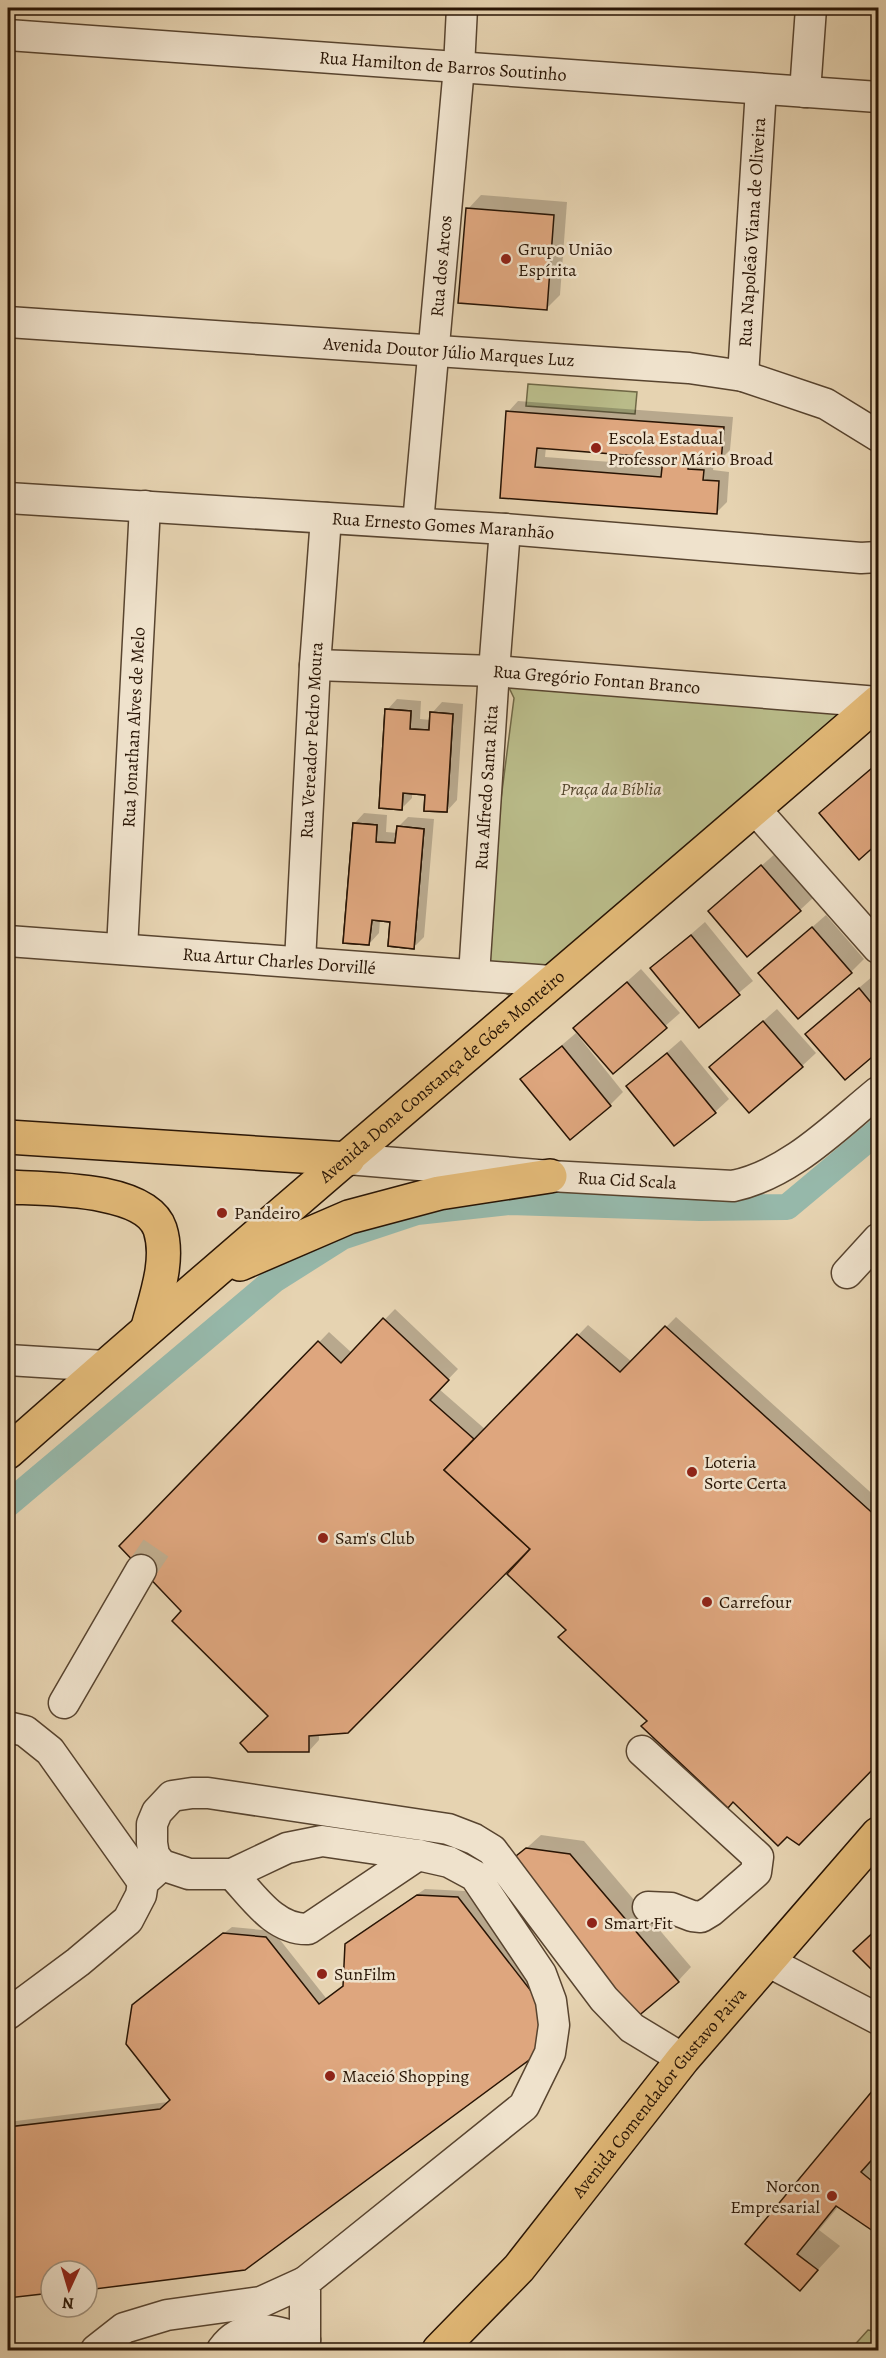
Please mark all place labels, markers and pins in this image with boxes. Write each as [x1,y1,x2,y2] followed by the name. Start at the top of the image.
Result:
[518,237,613,282] place label: Grupo União Espírita
[499,252,513,266] marker: Grupo União Espírita
[608,426,774,471] place label: Escola Estadual Professor Mário Broad
[589,441,603,455] marker: Escola Estadual Professor Mário Broad
[234,1201,300,1225] place label: Pandeiro
[215,1206,229,1220] marker: Pandeiro
[704,1450,787,1495] place label: Loteria Sorte Certa
[685,1465,699,1479] marker: Loteria Sorte Certa
[335,1526,415,1550] place label: Sam's Club
[316,1531,330,1545] marker: Sam's Club
[719,1590,792,1614] place label: Carrefour
[700,1595,714,1609] marker: Carrefour
[604,1911,673,1935] place label: Smart Fit
[585,1916,599,1930] marker: Smart Fit
[334,1962,396,1986] place label: SunFilm
[315,1967,329,1981] marker: SunFilm
[342,2064,469,2088] place label: Maceió Shopping
[323,2069,337,2083] marker: Maceió Shopping
[730,2174,821,2219] place label: Norcon Empresarial
[825,2189,839,2203] marker: Norcon Empresarial

